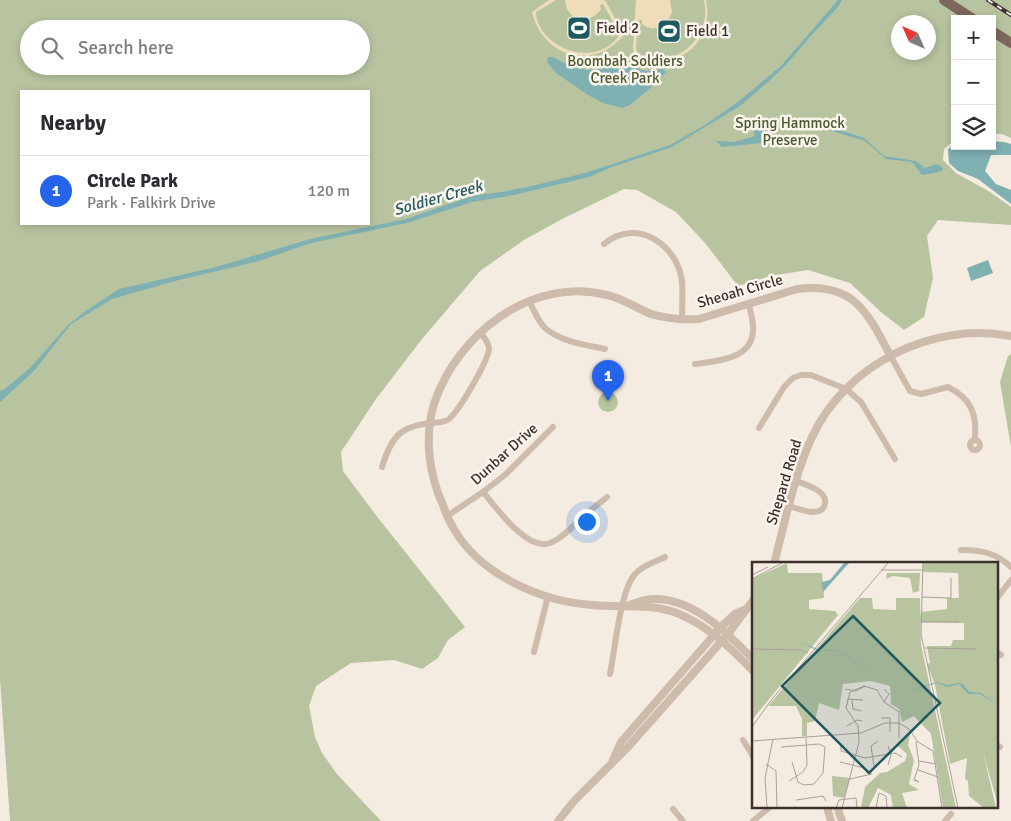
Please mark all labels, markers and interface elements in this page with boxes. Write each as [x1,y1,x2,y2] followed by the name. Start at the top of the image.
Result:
[566,15,592,41] sports icon: Field 2
[891,15,936,60] north arrow
[951,15,996,150] map controls
[951,15,996,60] button: +
[656,18,682,44] sports icon: Field 1
[596,19,639,37] place label: Field 2
[20,20,370,75] search box
[686,22,729,40] place label: Field 1
[38,34,66,62] icon: search
[78,36,174,60] text: Search here
[567,52,683,87] park label: Boombah Soldiers Creek Park
[951,60,996,105] button: −
[951,105,996,150] button: layers
[40,110,106,136] text: Nearby
[735,114,845,149] park label: Spring Hammock Preserve
[87,169,178,193] text: Circle Park
[391,175,487,220] water label: Soldier Creek
[52,181,60,201] text: 1
[308,181,350,201] text: 120 m
[87,193,216,213] text: Park · Falkirk Drive
[695,270,785,312] street label: Sheoah Circle
[592,360,624,401] pin: 1
[467,419,541,489] street label: Dunbar Drive
[762,437,806,527] street label: Shepard Road
[574,509,600,535] your location
[752,562,998,808] inset map

